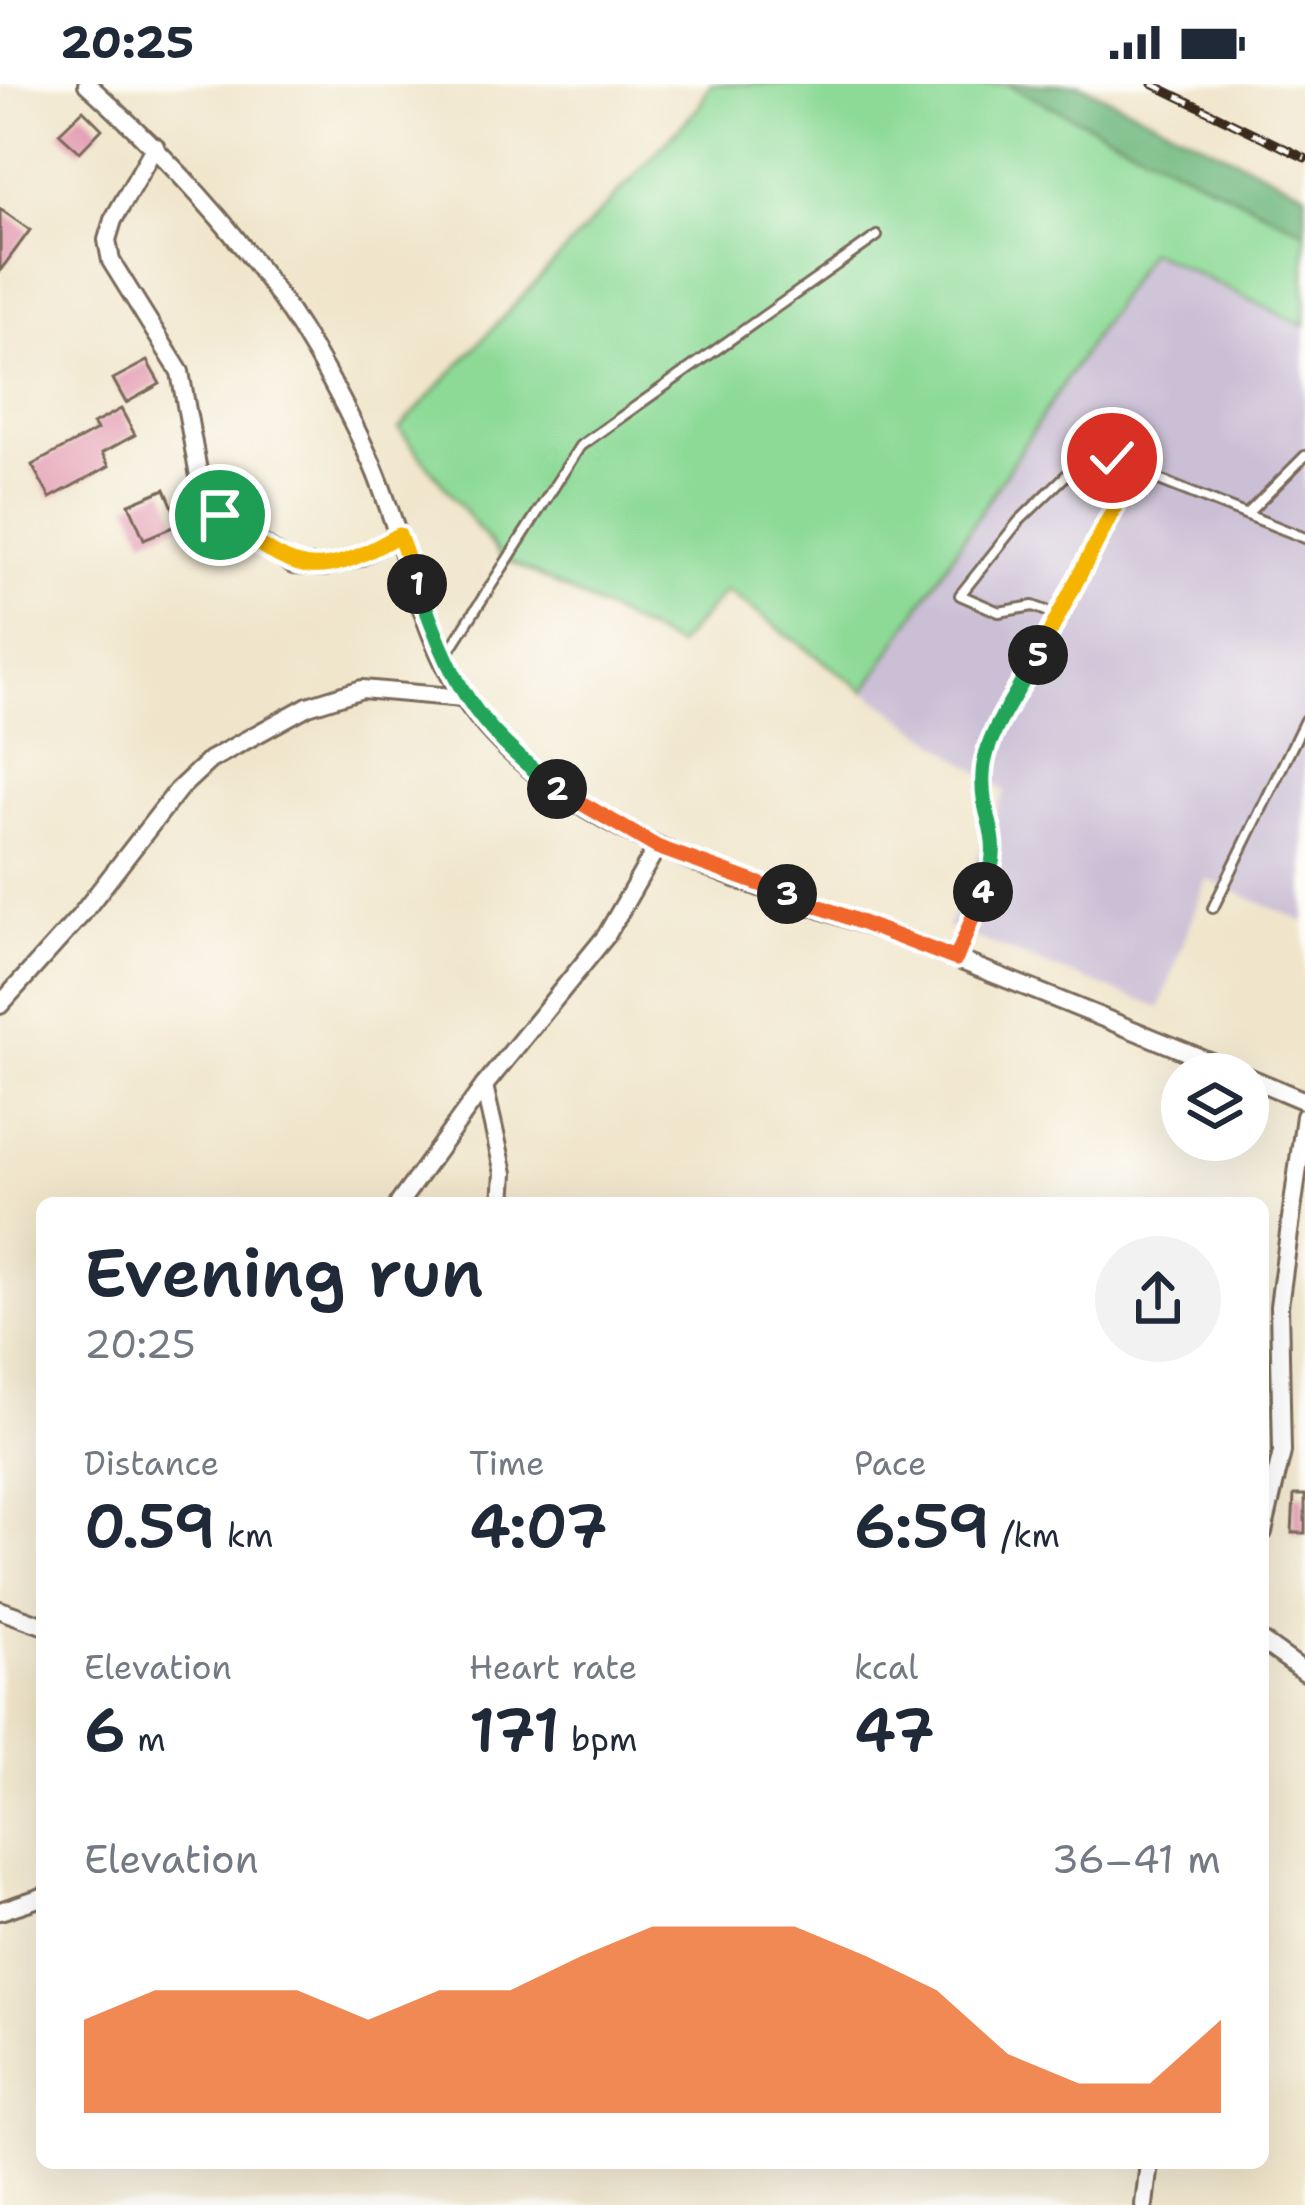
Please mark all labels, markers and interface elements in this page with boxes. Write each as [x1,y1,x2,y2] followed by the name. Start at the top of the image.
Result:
[60,12,194,72] text: 20:25
[1061,407,1163,509] pin
[1079,425,1145,491] icon: check
[169,464,271,566] pin
[187,482,253,548] icon: arrive
[387,554,447,614] pin: 1
[409,561,425,606] text: 1
[1008,625,1068,685] pin: 5
[1028,632,1048,677] text: 5
[527,759,587,819] pin: 2
[545,766,569,811] text: 2
[953,862,1013,922] pin: 4
[757,864,817,924] pin: 3
[971,869,995,914] text: 4
[775,871,799,916] text: 3
[1161,1053,1269,1161] map controls
[1161,1053,1269,1161] button: layers
[84,1229,484,1317] text: Evening run
[1095,1236,1221,1362] button: share
[84,1318,196,1370] text: 20:25
[84,1441,219,1486] text: Distance
[469,1441,545,1486] text: Time
[854,1441,927,1486] text: Pace
[84,1486,216,1566] text: 0.59
[469,1486,608,1566] text: 4:07
[854,1486,990,1566] text: 6:59
[216,1513,273,1558] text: km
[990,1513,1060,1558] text: /km
[84,1645,232,1690] text: Elevation
[469,1645,637,1690] text: Heart rate
[854,1645,918,1690] text: kcal
[84,1690,126,1770] text: 6
[469,1690,560,1770] text: 171
[854,1690,935,1770] text: 47
[126,1717,166,1762] text: m
[560,1717,637,1762] text: bpm
[84,1833,259,1885] text: Elevation
[1052,1833,1221,1885] text: 36–41 m

